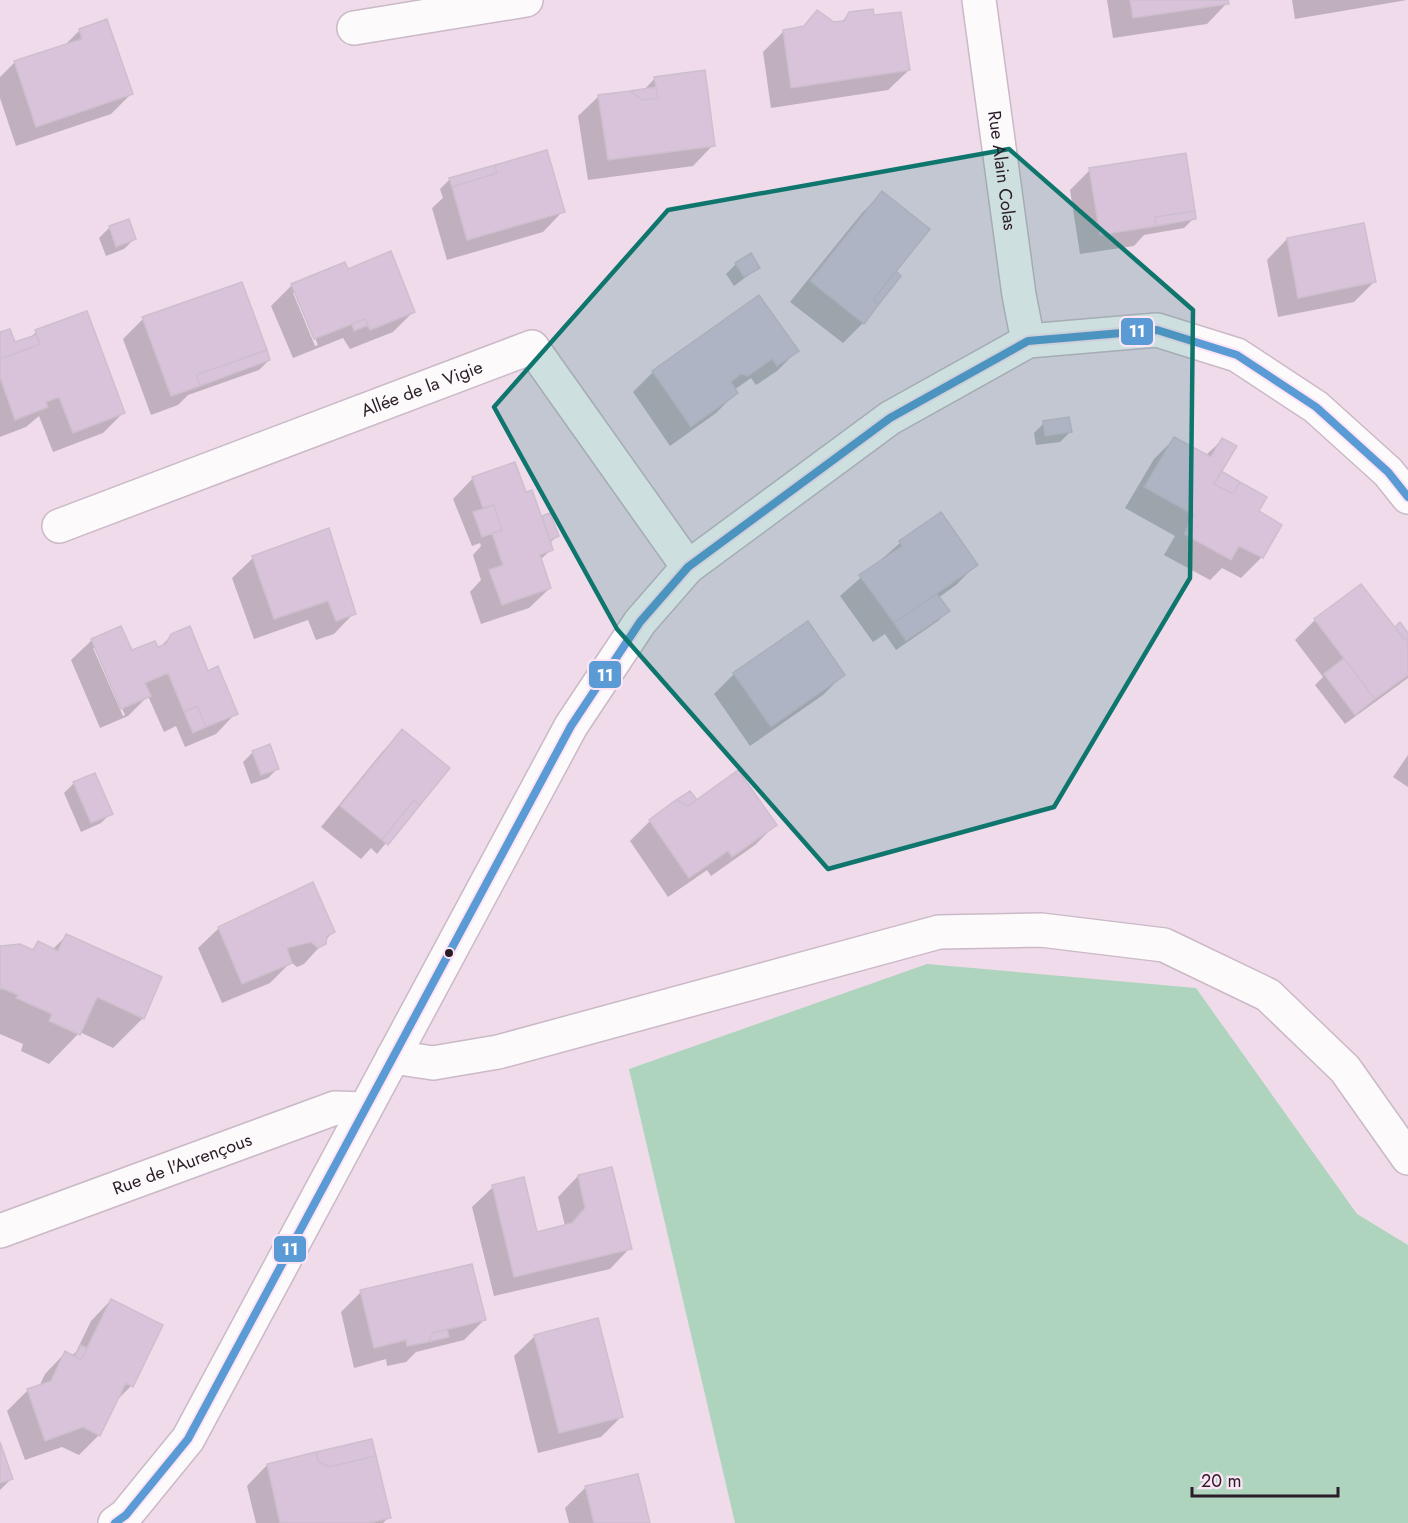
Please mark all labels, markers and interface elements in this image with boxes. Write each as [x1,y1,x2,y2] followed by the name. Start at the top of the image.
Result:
[981,109,1023,232] street label: Rue Alain Colas
[1120,317,1154,346] line badge: 11
[1129,320,1145,343] text: 11
[357,354,486,424] street label: Allée de la Vigie
[588,660,622,689] line badge: 11
[597,664,613,687] text: 11
[443,947,455,959] unlabelled marker
[109,1127,255,1202] street label: Rue de l'Aurençous
[273,1235,307,1263] line badge: 11
[282,1238,298,1261] text: 11
[1192,1460,1338,1498] scale bar
[1201,1468,1241,1494] text: 20 m

